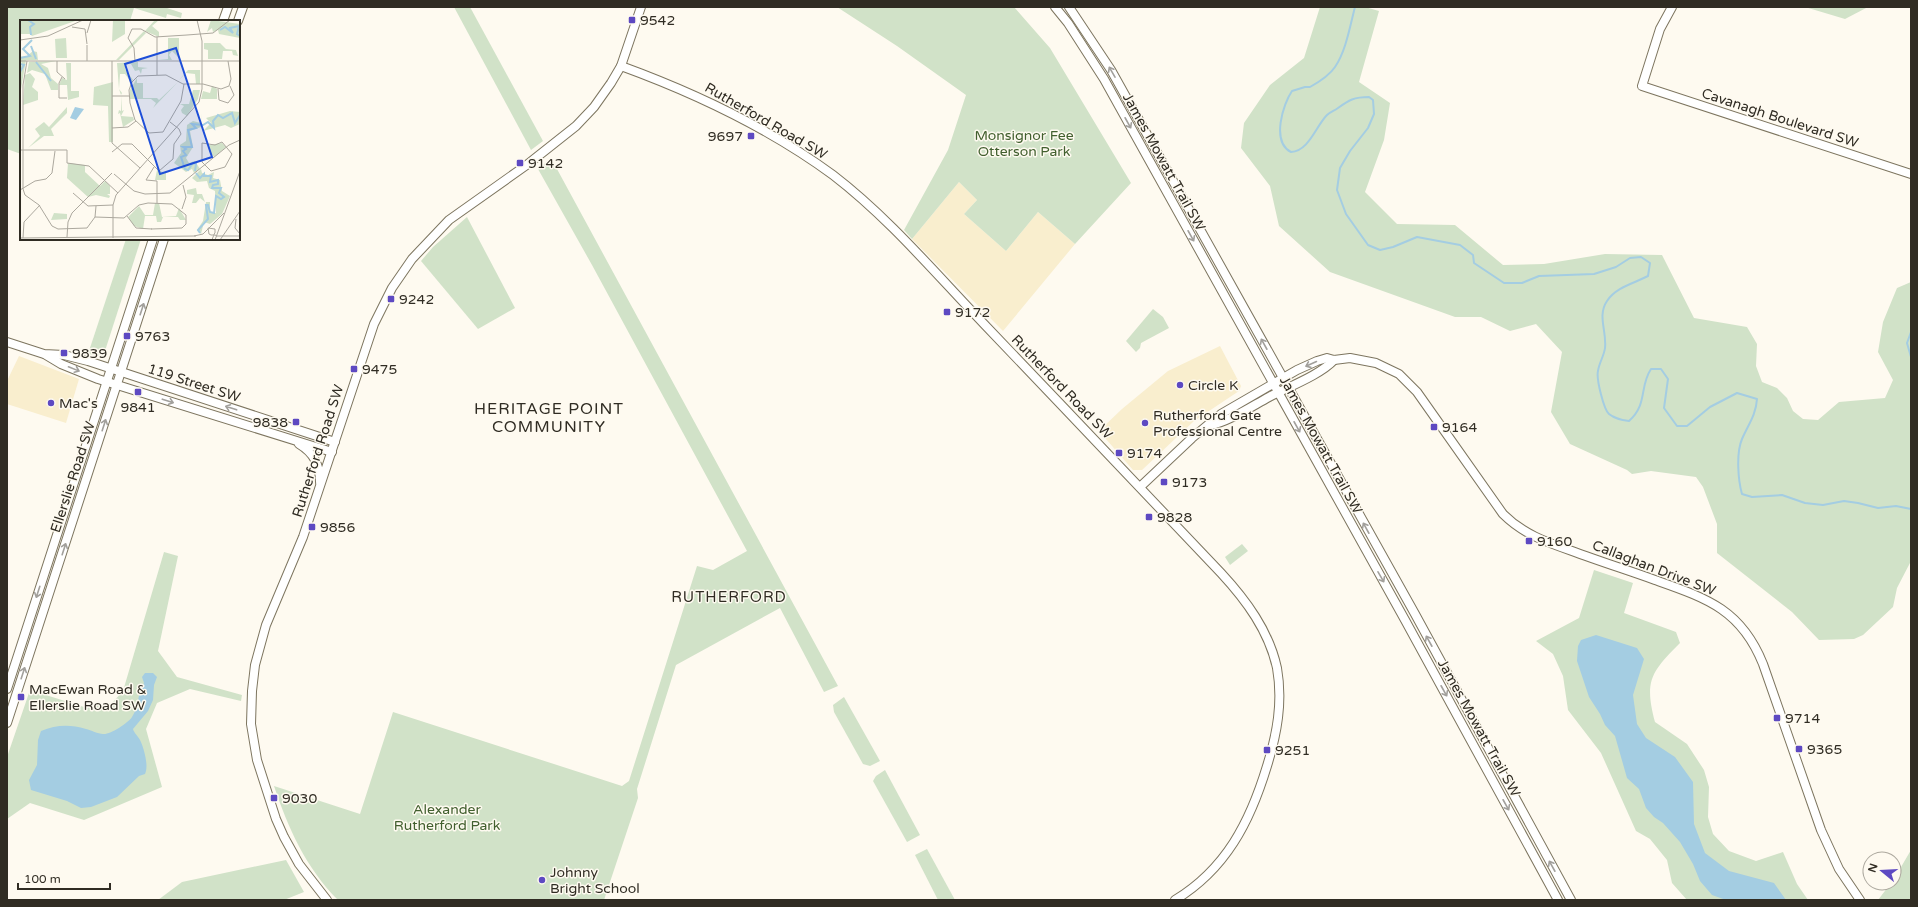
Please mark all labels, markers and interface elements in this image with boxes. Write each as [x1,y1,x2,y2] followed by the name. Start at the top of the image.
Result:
[640,12,675,29] place label: 9542
[627,15,637,25] marker: 9542
[20,20,240,240] inset map
[1108,66,1116,78] one-way arrow
[702,79,830,163] street label: Rutherford Road SW
[1700,85,1860,151] street label: Cavanagh Boulevard SW
[1119,90,1209,234] street label: James Mowatt Trail SW
[1124,117,1132,129] one-way arrow
[974,127,1074,160] park label: Monsignor Fee Otterson Park
[708,128,743,145] place label: 9697
[746,131,756,141] marker: 9697
[528,155,563,172] place label: 9142
[515,158,525,168] marker: 9142
[1187,230,1195,242] one-way arrow
[399,291,434,308] place label: 9242
[386,294,396,304] marker: 9242
[138,303,146,315] one-way arrow
[955,304,990,321] place label: 9172
[942,307,952,317] marker: 9172
[135,328,170,345] place label: 9763
[122,331,132,341] marker: 9763
[1008,331,1116,443] street label: Rutherford Road SW
[1259,338,1267,350] one-way arrow
[72,345,107,362] place label: 9839
[59,348,69,358] marker: 9839
[146,360,242,406] street label: 119 Street SW
[362,361,397,378] place label: 9475
[1305,361,1317,368] one-way arrow
[349,364,359,374] marker: 9475
[68,366,80,374] one-way arrow
[1276,373,1366,517] street label: James Mowatt Trail SW
[1188,377,1238,394] place label: Circle K
[1175,380,1185,390] marker: Circle K
[289,383,347,519] street label: Rutherford Road SW
[133,387,143,397] marker: 9841
[59,395,98,412] place label: Mac's
[46,398,56,408] marker: Mac's
[161,398,174,405] one-way arrow
[120,399,156,416] place label: 9841
[474,399,624,437] district label: HERITAGE POINT COMMUNITY
[225,404,238,411] one-way arrow
[1153,407,1282,440] place label: Rutherford Gate Professional Centre
[253,414,288,431] place label: 9838
[291,417,301,427] marker: 9838
[1140,418,1150,428] marker: Rutherford Gate Professional Centre
[47,419,99,535] street label: Ellerslie Road SW
[101,419,108,432] one-way arrow
[1442,419,1477,436] place label: 9164
[1293,421,1301,433] one-way arrow
[1429,422,1439,432] marker: 9164
[1127,445,1162,462] place label: 9174
[1114,448,1124,458] marker: 9174
[1172,474,1207,491] place label: 9173
[1159,477,1169,487] marker: 9173
[1157,509,1192,526] place label: 9828
[1144,512,1154,522] marker: 9828
[320,519,355,536] place label: 9856
[307,522,317,532] marker: 9856
[1362,522,1369,534] one-way arrow
[1537,533,1572,550] place label: 9160
[1524,536,1534,546] marker: 9160
[1590,537,1718,599] street label: Callaghan Drive SW
[60,543,68,555] one-way arrow
[1377,571,1385,583] one-way arrow
[34,586,42,598] one-way arrow
[671,588,787,606] district label: RUTHERFORD
[1425,635,1433,647] one-way arrow
[1434,656,1524,800] street label: James Mowatt Trail SW
[20,667,28,679] one-way arrow
[29,681,147,714] place label: MacEwan Road & Ellerslie Road SW
[1440,685,1448,697] one-way arrow
[16,692,26,702] marker: MacEwan Road & Ellerslie Road SW
[1785,710,1820,727] place label: 9714
[1772,713,1782,723] marker: 9714
[1807,741,1842,758] place label: 9365
[1275,742,1310,759] place label: 9251
[1794,744,1804,754] marker: 9365
[1262,745,1272,755] marker: 9251
[282,790,317,807] place label: 9030
[269,793,279,803] marker: 9030
[1503,799,1510,811] one-way arrow
[394,801,501,834] park label: Alexander Rutherford Park
[1862,851,1902,891] north arrow
[1548,860,1555,872] one-way arrow
[1865,862,1881,874] text: N
[550,864,640,897] place label: Johnny Bright School
[18,865,110,891] scale bar
[24,872,61,886] text: 100 m
[537,875,547,885] marker: Johnny Bright School

